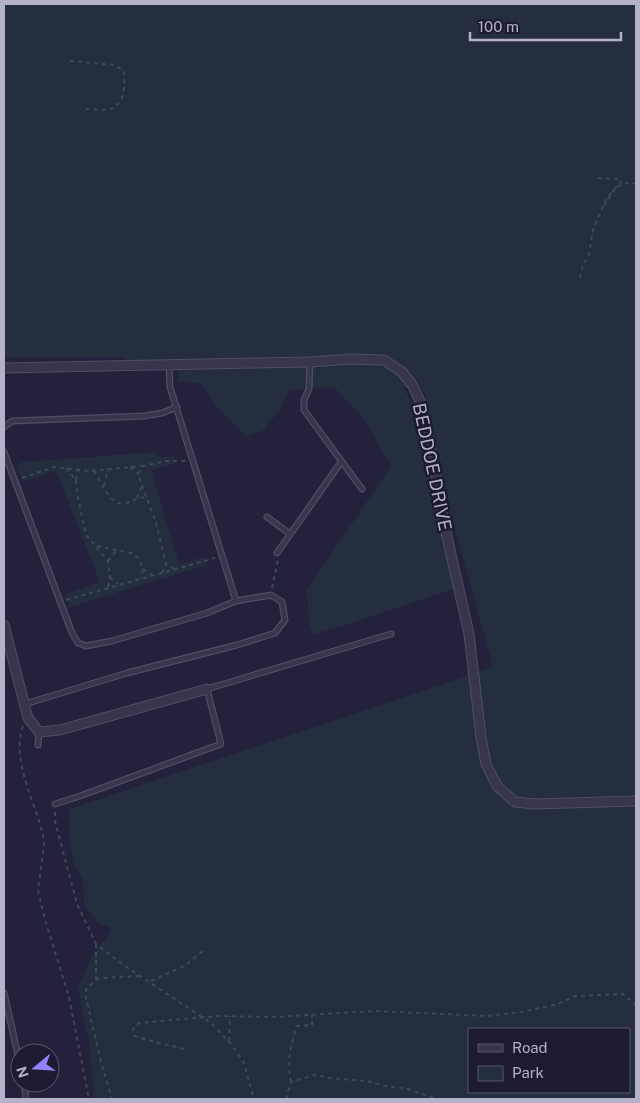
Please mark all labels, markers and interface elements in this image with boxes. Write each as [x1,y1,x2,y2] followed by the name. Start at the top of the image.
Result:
[470,10,621,42] scale bar
[478,18,519,35] text: 100 m
[409,401,456,533] street label: BEDDOE DRIVE
[468,1028,630,1093] legend
[512,1039,548,1056] text: Road
[10,1043,60,1093] north arrow
[13,1064,32,1080] text: N
[512,1064,544,1081] text: Park

